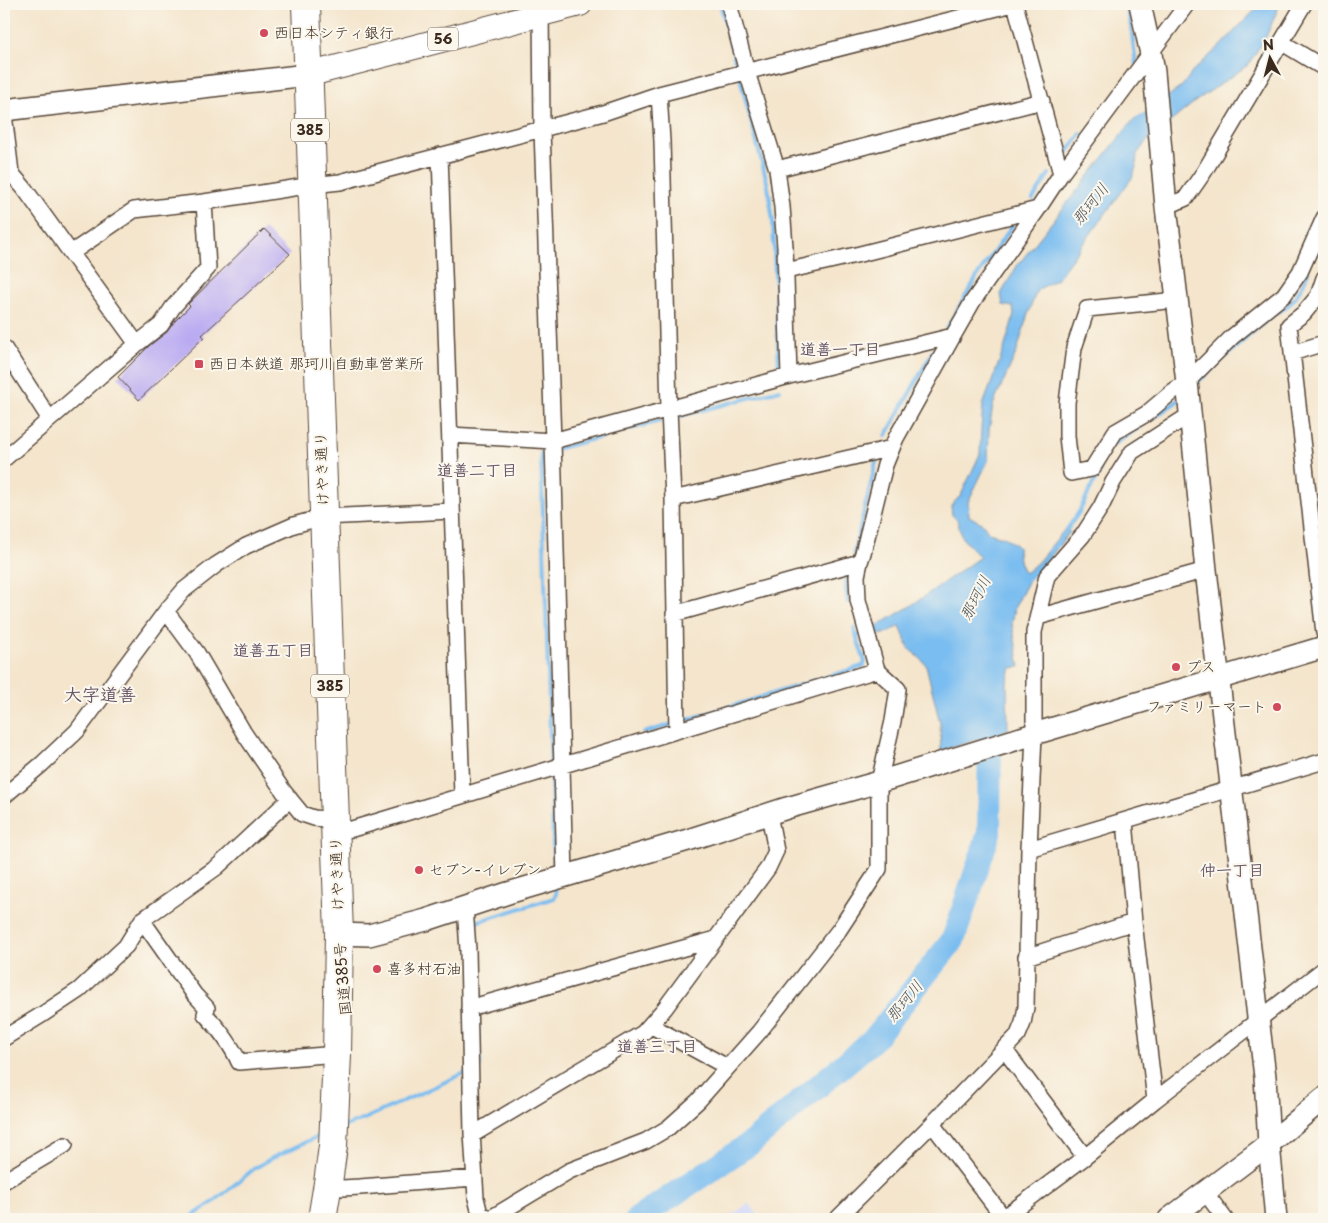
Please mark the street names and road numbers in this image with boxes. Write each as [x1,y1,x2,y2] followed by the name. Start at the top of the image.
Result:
[428,28,458,50] road number: 56
[291,118,329,142] road number: 385
[308,431,333,507] street label: けやき通り
[311,674,349,698] road number: 385
[323,836,348,912] street label: けやき通り
[327,942,356,1017] street label: 国道385号

